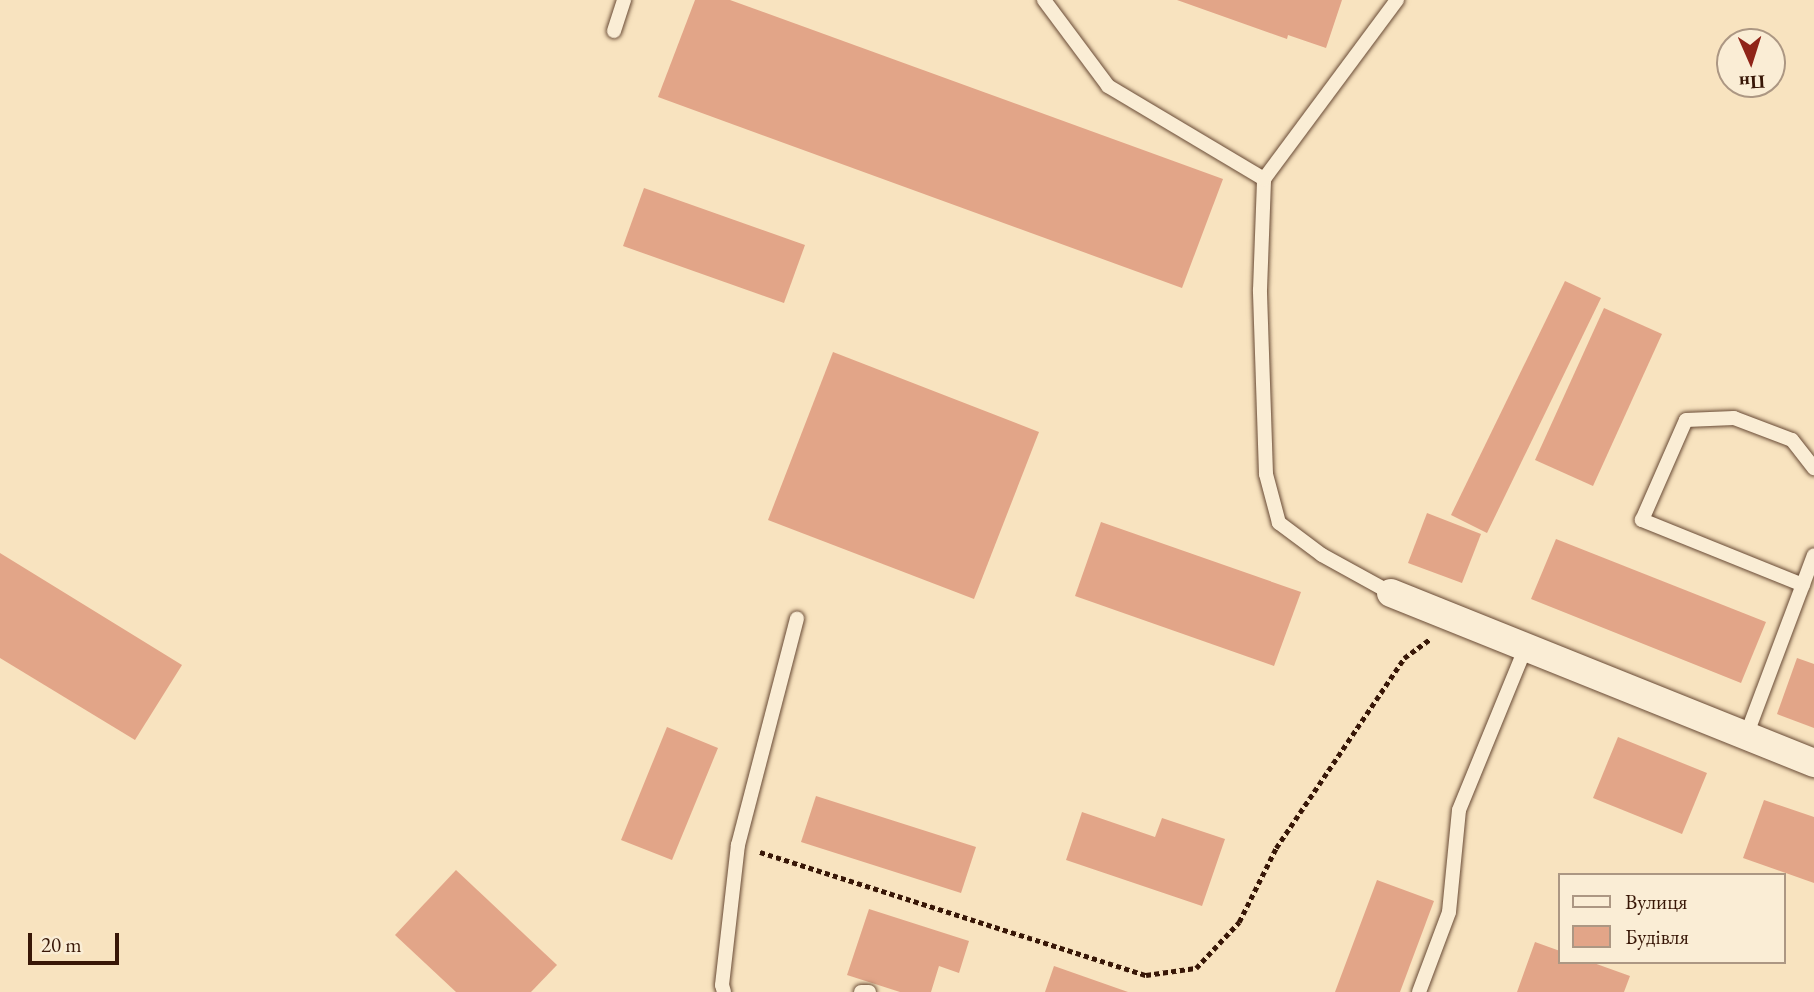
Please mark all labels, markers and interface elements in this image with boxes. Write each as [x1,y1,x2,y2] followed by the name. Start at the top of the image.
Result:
[1716,28,1786,98] north arrow
[1738,69,1766,96] text: Пн
[1559,873,1786,964] legend
[1625,888,1687,915] text: Вулиця
[32,918,122,962] scale bar
[1625,923,1689,950] text: Будівля
[41,931,82,958] text: 20 m

